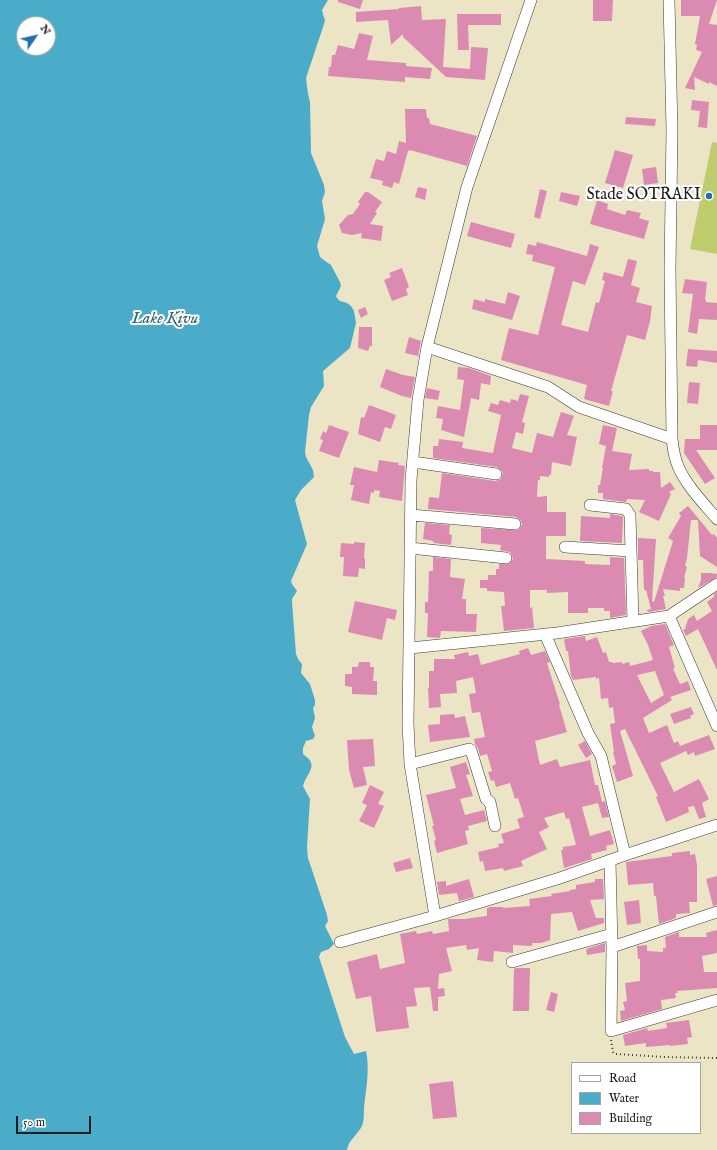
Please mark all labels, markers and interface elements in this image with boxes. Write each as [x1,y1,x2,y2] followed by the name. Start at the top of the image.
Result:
[16,16,56,56] north arrow
[37,22,54,38] text: N
[587,186,701,206] place label: Stade SOTRAKI
[704,191,714,201] marker: Stade SOTRAKI
[132,310,198,330] water label: Lake Kivu
[571,1062,701,1134] legend
[609,1071,636,1086] text: Road
[609,1091,639,1106] text: Water
[18,1108,93,1134] scale bar
[609,1111,652,1126] text: Building
[23,1115,45,1130] text: 50 m

